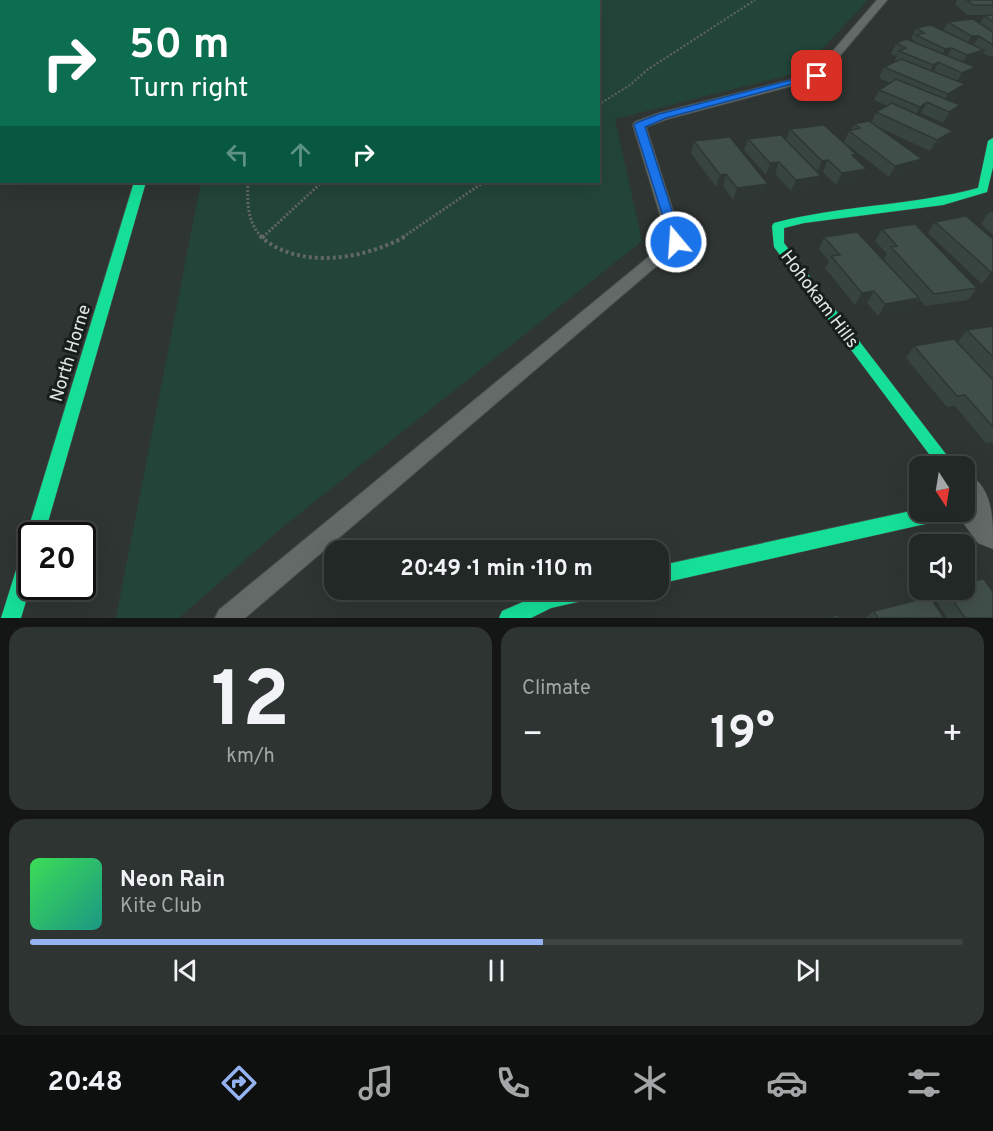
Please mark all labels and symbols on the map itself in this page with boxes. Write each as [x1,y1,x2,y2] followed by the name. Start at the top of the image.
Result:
[791,50,842,101] pin
[644,210,708,274] position arrow
[775,246,863,353] street label: Hohokam Hills
[46,302,97,405] street label: North Horne
[909,456,975,522] north arrow
[18,522,96,600] speed limit sign: 20

